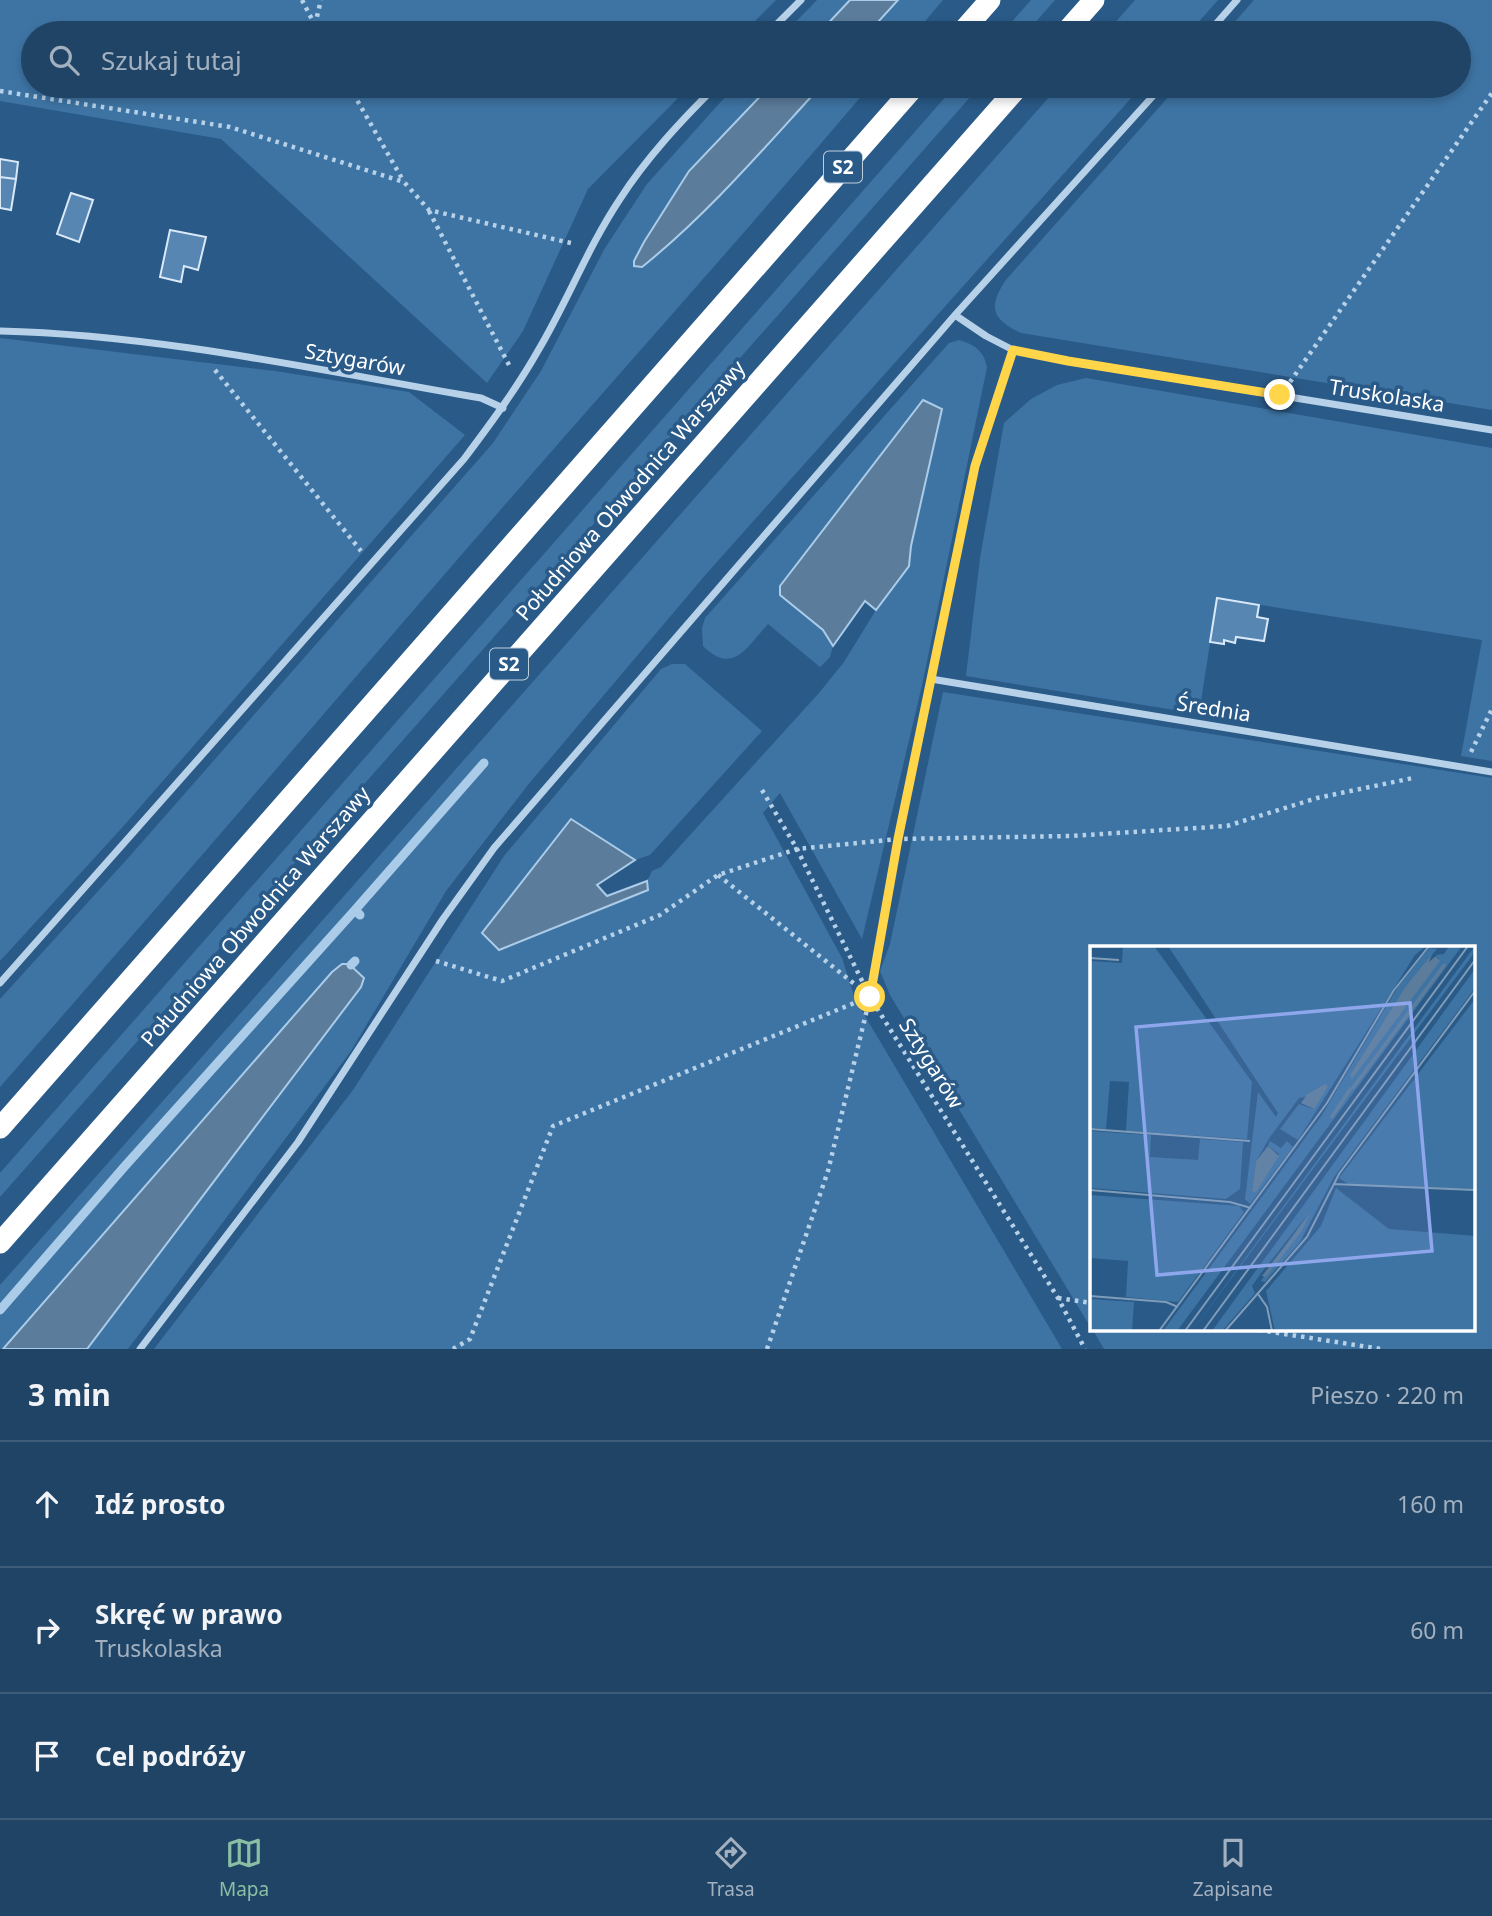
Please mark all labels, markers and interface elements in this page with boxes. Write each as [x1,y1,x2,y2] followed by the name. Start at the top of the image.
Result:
[21,21,1471,98] search box
[45,41,83,79] icon: search
[101,42,242,78] text: Szukaj tutaj
[824,152,862,182] road number: S2
[303,336,408,382] street label: Sztygarów
[509,354,751,626] street label: Południowa Obwodnica Warszawy
[1327,372,1447,418] street label: Truskolaska
[1264,379,1295,410] route end
[490,649,528,680] road number: S2
[1175,688,1253,728] street label: Średnia
[134,780,376,1052] street label: Południowa Obwodnica Warszawy
[1090,946,1474,1332] inset map
[854,981,885,1012] route start
[893,1013,971,1114] street label: Sztygarów
[28,1374,111,1415] text: 3 min
[1310,1379,1464,1411] text: Pieszo · 220 m
[28,1485,66,1523] icon: ahead
[95,1486,226,1522] text: Idź prosto
[1397,1488,1464,1520] text: 160 m
[95,1596,283,1632] text: Skręć w prawo
[28,1611,66,1649] icon: right
[1410,1614,1464,1646] text: 60 m
[95,1632,223,1664] text: Truskolaska
[28,1737,66,1775] icon: arrive
[95,1738,246,1774] text: Cel podróży
[219,1834,269,1902] tab: Mapa
[707,1834,755,1902] tab: Trasa
[1193,1834,1273,1902] tab: Zapisane

